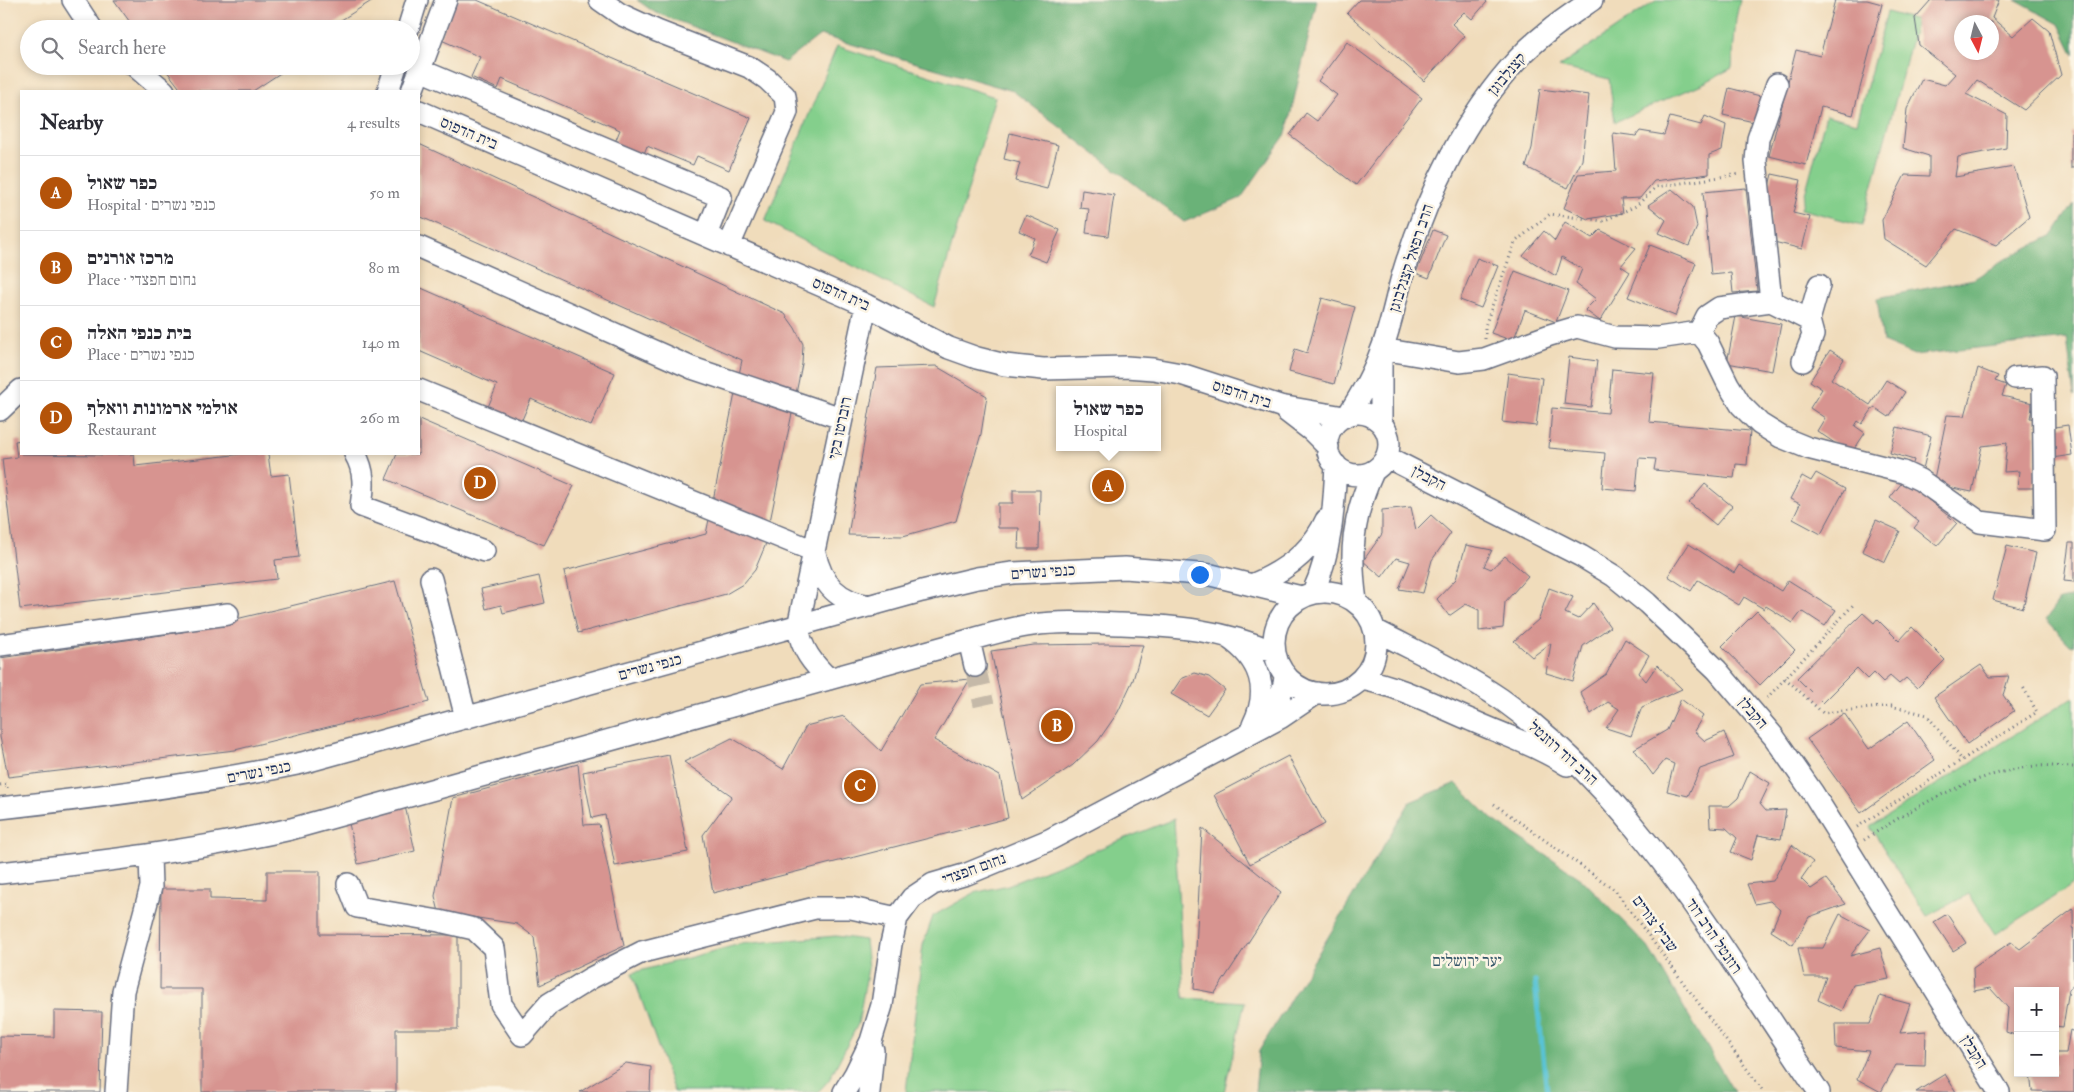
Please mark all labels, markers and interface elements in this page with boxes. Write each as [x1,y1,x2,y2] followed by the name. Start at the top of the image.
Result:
[1954,15,1999,60] north arrow
[20,20,420,75] search box
[38,34,66,62] icon: search
[78,36,166,60] text: Search here
[1483,48,1531,100] street label: קצנלבוגן
[40,109,103,136] text: Nearby
[437,112,501,154] street label: בית הדפוס
[347,113,400,133] text: 4 results
[87,171,157,195] text: כפר שאול
[51,183,61,203] text: A
[369,183,400,203] text: 50 m
[87,195,216,215] text: Hospital · כנפי נשרים
[1384,201,1438,315] street label: הרב רפאל קצנלבוגן
[87,246,174,270] text: מרכז אורנים
[51,258,61,278] text: B
[369,258,400,278] text: 80 m
[87,270,196,290] text: Place · נחום חפצדי
[809,273,873,316] street label: בית הדפוס
[87,321,192,345] text: בית כנפי האלה
[50,333,62,353] text: C
[362,333,400,353] text: 140 m
[87,345,195,365] text: Place · כנפי נשרים
[1210,375,1274,413] street label: בית הדפוס
[1056,386,1161,451] popup
[824,395,856,461] street label: רוברטו בקי
[87,396,238,420] text: אולמי ארמונות וואלף
[1073,397,1144,421] text: כפר שאול
[49,408,63,428] text: D
[360,408,400,428] text: 260 m
[87,420,156,440] text: Restaurant
[1073,421,1127,441] text: Hospital
[1409,461,1449,495] street label: הקבלן
[464,464,496,502] pin: D
[1092,467,1124,505] pin: A
[1010,560,1076,584] street label: כנפי נשרים
[1187,562,1213,588] your location
[616,649,684,685] street label: כנפי נשרים
[1734,693,1772,733] street label: הקבלן
[1041,707,1073,745] pin: B
[1524,716,1602,790] street label: הרב דוד רוזנטל
[225,756,293,788] street label: כנפי נשרים
[844,767,876,805] pin: C
[939,848,1009,890] street label: נחום חפצדי
[1628,892,1683,957] street label: שביל צורים
[1681,894,1747,978] street label: רוזנטל הרב דוד
[1432,951,1502,971] park label: יער ירושלים
[2014,987,2059,1077] map controls
[2014,987,2059,1032] button: +
[1956,1032,1992,1072] street label: הקבלן
[2014,1032,2059,1077] button: −

